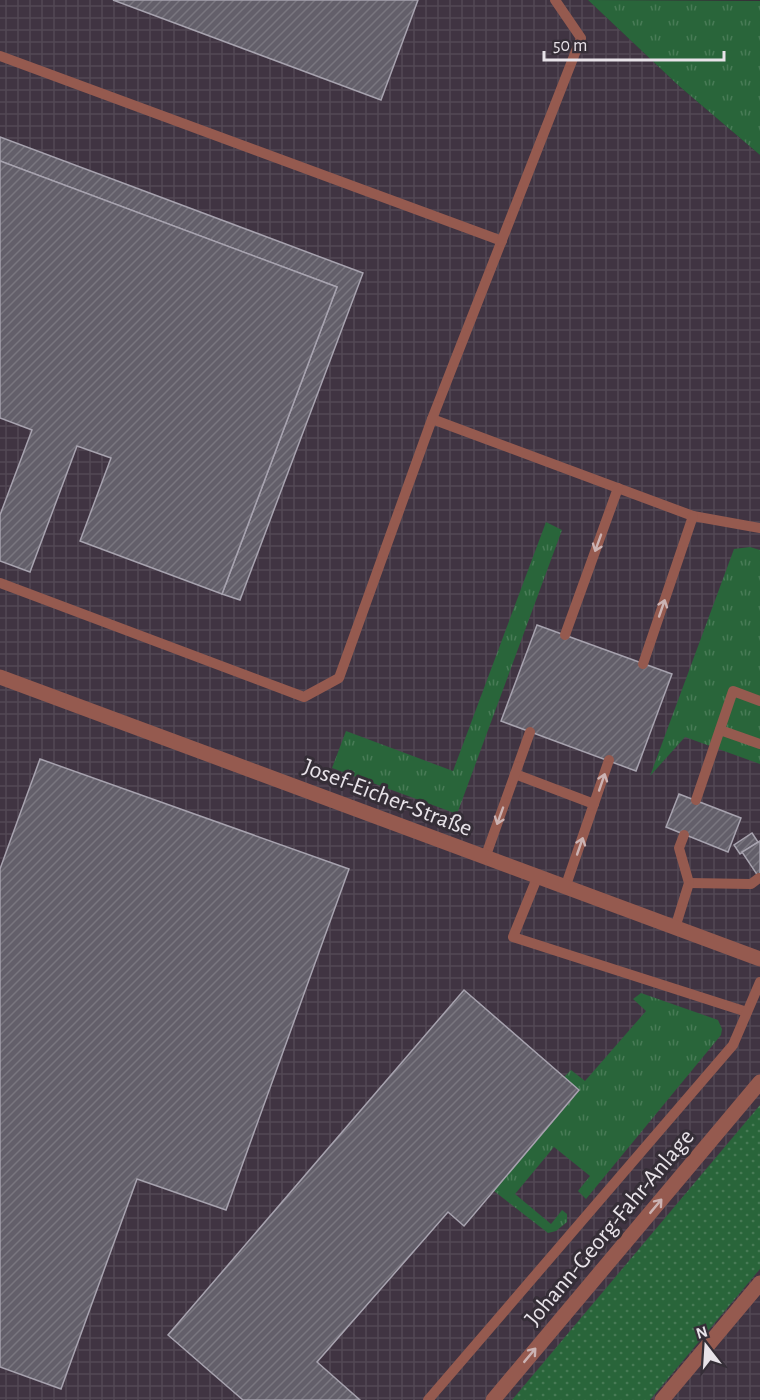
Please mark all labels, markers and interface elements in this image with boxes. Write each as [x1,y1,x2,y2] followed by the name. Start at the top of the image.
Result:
[544,24,724,62] scale bar
[553,37,587,55] text: 50 m
[592,533,603,552] one-way arrow
[657,599,668,618] one-way arrow
[300,755,476,841] street label: Josef-Eicher-Straße
[597,773,608,792] one-way arrow
[493,806,504,825] one-way arrow
[575,837,586,856] one-way arrow
[521,1125,699,1331] street label: Johann-Georg-Fahr-Anlage
[649,1199,663,1214] one-way arrow
[676,1316,736,1376] north arrow
[694,1323,710,1342] text: N
[524,1347,537,1363] one-way arrow

